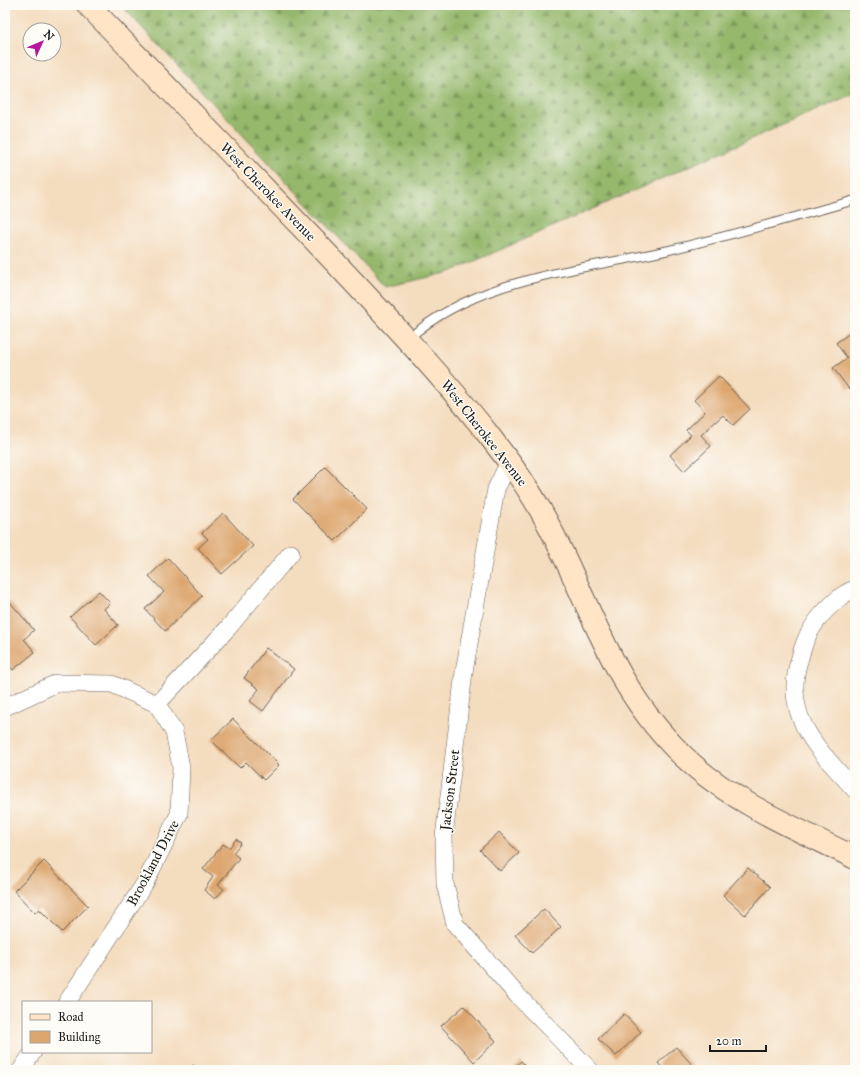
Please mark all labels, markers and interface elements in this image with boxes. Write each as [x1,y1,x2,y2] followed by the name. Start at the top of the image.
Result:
[22,22,62,62] north arrow
[41,28,57,44] text: N
[217,139,319,245] street label: West Cherokee Avenue
[437,377,531,490] street label: West Cherokee Avenue
[436,749,464,833] street label: Jackson Street
[123,817,183,909] street label: Brookland Drive
[22,1001,152,1053] legend
[58,1010,84,1024] text: Road
[710,1027,766,1053] scale bar
[58,1030,101,1045] text: Building
[716,1034,742,1048] text: 20 m

